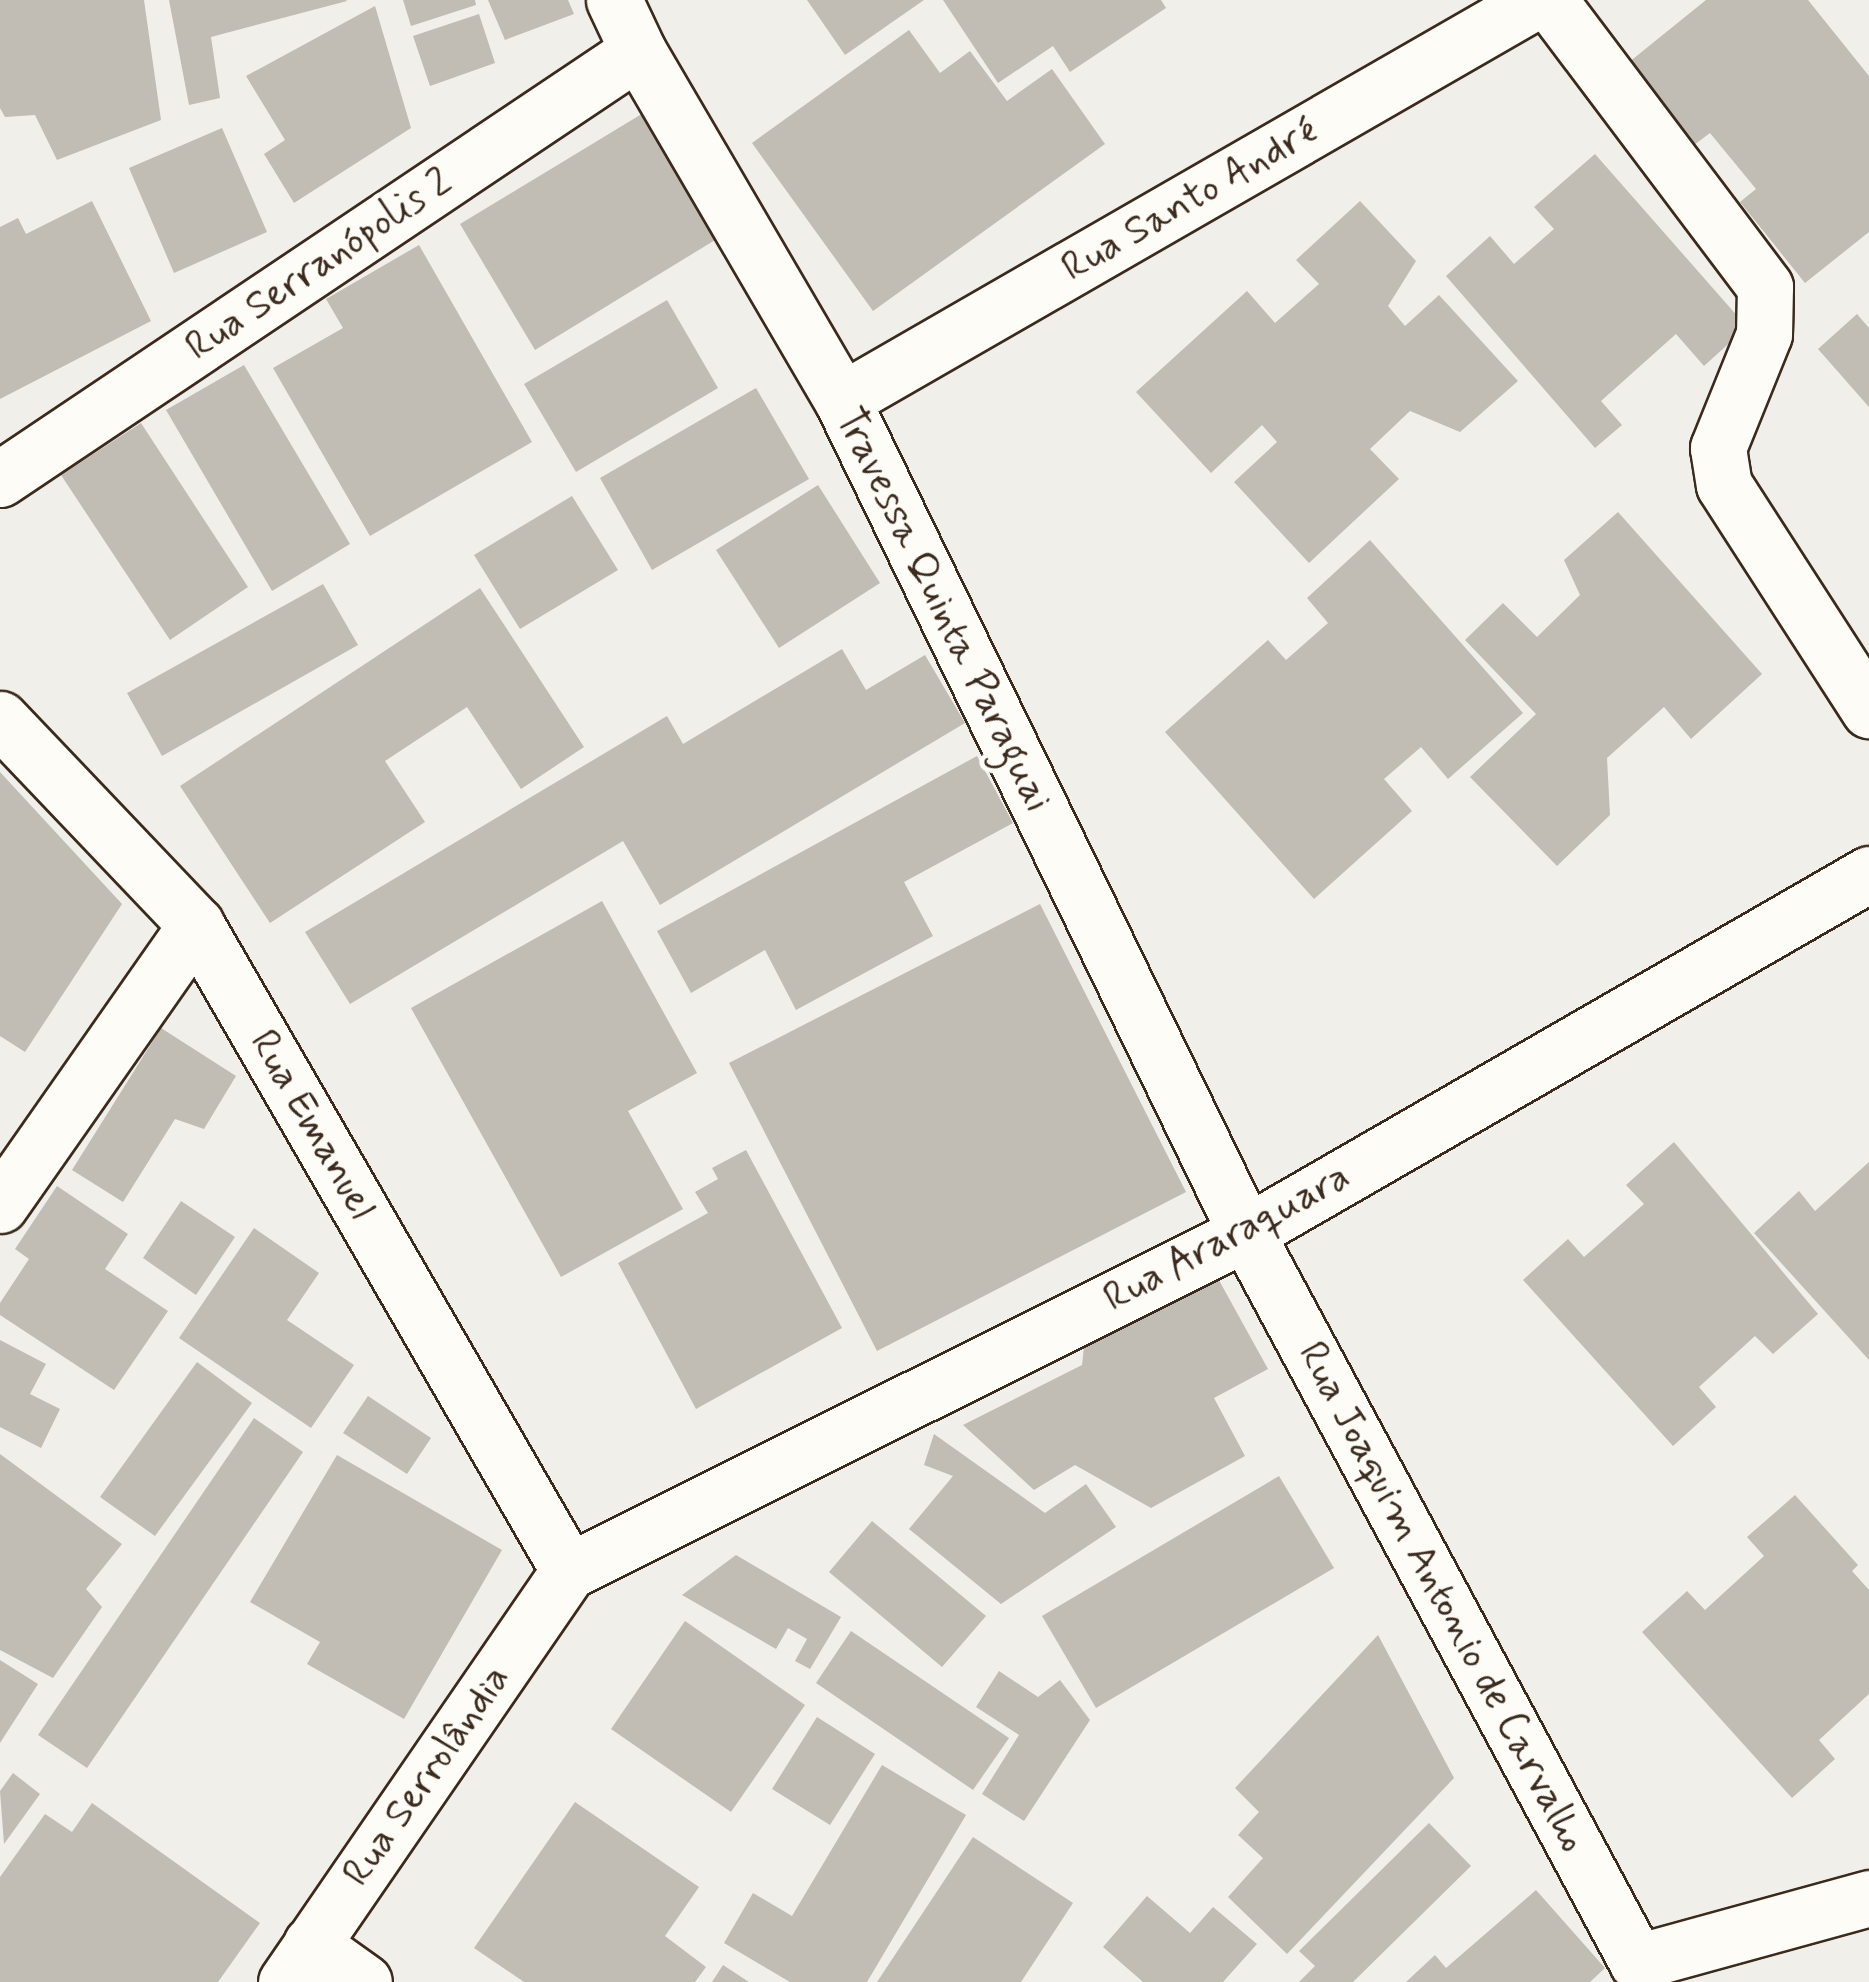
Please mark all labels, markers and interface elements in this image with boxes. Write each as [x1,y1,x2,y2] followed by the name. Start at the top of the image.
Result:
[1055,108,1325,292] street label: Rua Santo André
[178,159,460,371] street label: Rua Serranópolis 2
[824,400,1062,820] street label: Travessa Quinta Paraguai
[237,1018,387,1232] street label: Rua Emanuel
[1095,1153,1359,1323] street label: Rua Araraquara
[1285,1331,1599,1863] street label: Rua Joaquim Antonio de Carvalho
[333,1656,521,1896] street label: Rua Serrolândia

